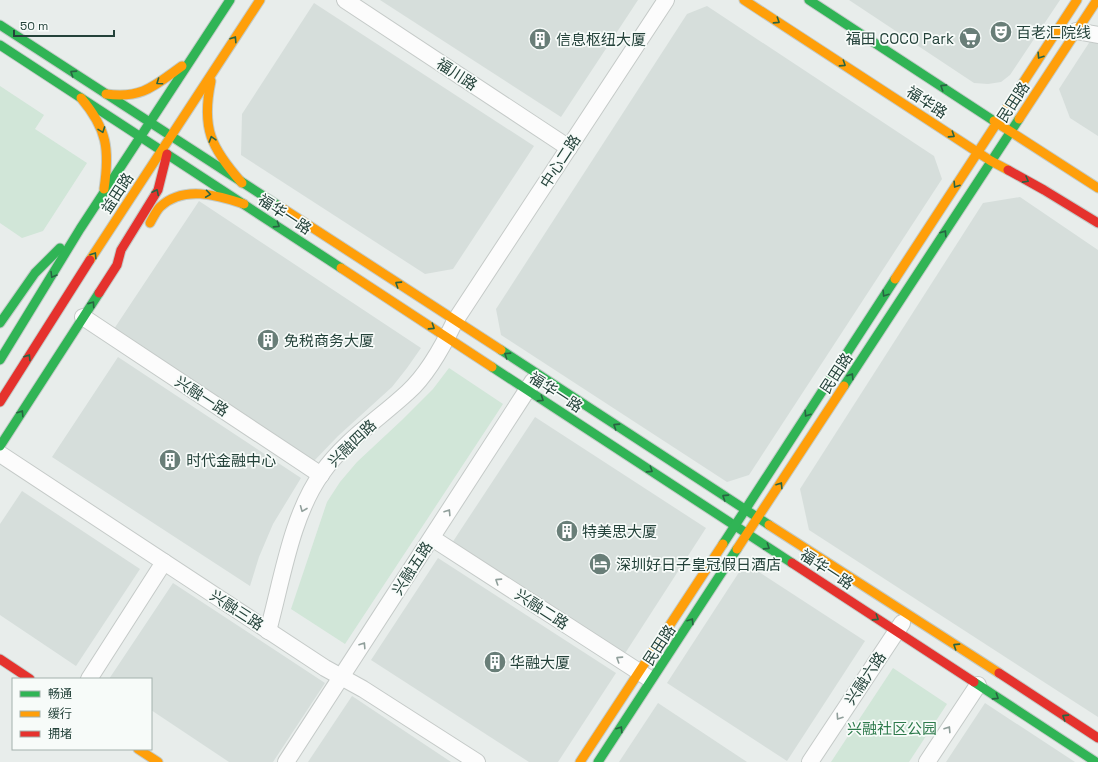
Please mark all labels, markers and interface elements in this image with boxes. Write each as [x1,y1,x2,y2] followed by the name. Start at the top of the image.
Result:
[14,12,114,38] scale bar
[773,16,780,24] one-way arrow
[20,18,48,34] text: 50 m
[988,19,1014,45] theatre icon: 百老汇院线
[1016,23,1091,42] place label: 百老汇院线
[957,25,983,51] supermarket icon: 福田 COCO Park
[527,26,553,52] building icon: 信息枢纽大厦
[846,29,954,48] place label: 福田 COCO Park
[556,30,646,49] place label: 信息枢纽大厦
[229,36,237,43] one-way arrow
[1037,52,1045,59] one-way arrow
[433,54,481,94] street label: 福川路
[839,60,846,67] one-way arrow
[70,70,77,78] one-way arrow
[157,77,164,84] one-way arrow
[993,78,1033,126] street label: 民田路
[903,82,951,122] street label: 福华路
[940,84,947,92] one-way arrow
[98,126,106,133] one-way arrow
[536,131,584,191] street label: 中心二路
[948,131,955,138] one-way arrow
[208,136,217,143] one-way arrow
[97,169,137,217] street label: 益田路
[1021,175,1029,182] one-way arrow
[953,181,961,188] one-way arrow
[151,189,159,196] one-way arrow
[205,189,211,198] one-way arrow
[255,190,315,238] street label: 福华一路
[272,221,279,228] one-way arrow
[939,230,947,237] one-way arrow
[89,252,96,259] one-way arrow
[50,271,58,278] one-way arrow
[396,282,403,289] one-way arrow
[883,289,890,296] one-way arrow
[87,302,94,309] one-way arrow
[428,323,435,330] one-way arrow
[255,327,281,353] building icon: 免税商务大厦
[284,331,374,350] place label: 免税商务大厦
[816,349,856,397] street label: 民田路
[505,353,512,360] one-way arrow
[23,354,31,361] one-way arrow
[526,368,586,416] street label: 福华一路
[172,372,232,420] street label: 兴融一路
[846,374,853,381] one-way arrow
[537,394,544,401] one-way arrow
[16,410,24,417] one-way arrow
[804,410,811,417] one-way arrow
[324,415,380,471] street label: 兴融四路
[614,424,621,431] one-way arrow
[157,447,183,473] building icon: 时代金融中心
[186,451,276,470] place label: 时代金融中心
[645,465,652,472] one-way arrow
[775,482,782,489] one-way arrow
[723,494,730,501] one-way arrow
[300,505,308,513] one-way arrow
[444,509,451,516] one-way arrow
[554,518,580,544] building icon: 特美思大厦
[582,522,657,541] place label: 特美思大厦
[388,538,436,598] street label: 兴融五路
[763,542,770,549] one-way arrow
[797,545,857,593] street label: 福华一路
[587,551,613,577] hotel icon: 深圳好日子皇冠假日酒店
[616,555,781,574] place label: 深圳好日子皇冠假日酒店
[495,578,502,586] one-way arrow
[512,585,572,633] street label: 兴融二路
[207,586,267,634] street label: 兴融三路
[871,613,878,620] one-way arrow
[686,618,693,625] one-way arrow
[639,621,679,669] street label: 民田路
[358,642,365,649] one-way arrow
[953,644,960,651] one-way arrow
[840,648,890,708] street label: 兴融六路
[482,649,508,675] building icon: 华融大厦
[510,653,570,672] place label: 华融大厦
[616,656,623,664] one-way arrow
[12,678,152,750] legend
[48,686,72,702] text: 畅通
[992,692,999,699] one-way arrow
[48,706,72,722] text: 缓行
[837,713,844,720] one-way arrow
[1062,714,1069,722] one-way arrow
[847,719,937,738] park label: 兴融社区公园
[48,726,72,742] text: 拥堵
[615,727,622,734] one-way arrow
[944,727,951,734] one-way arrow

